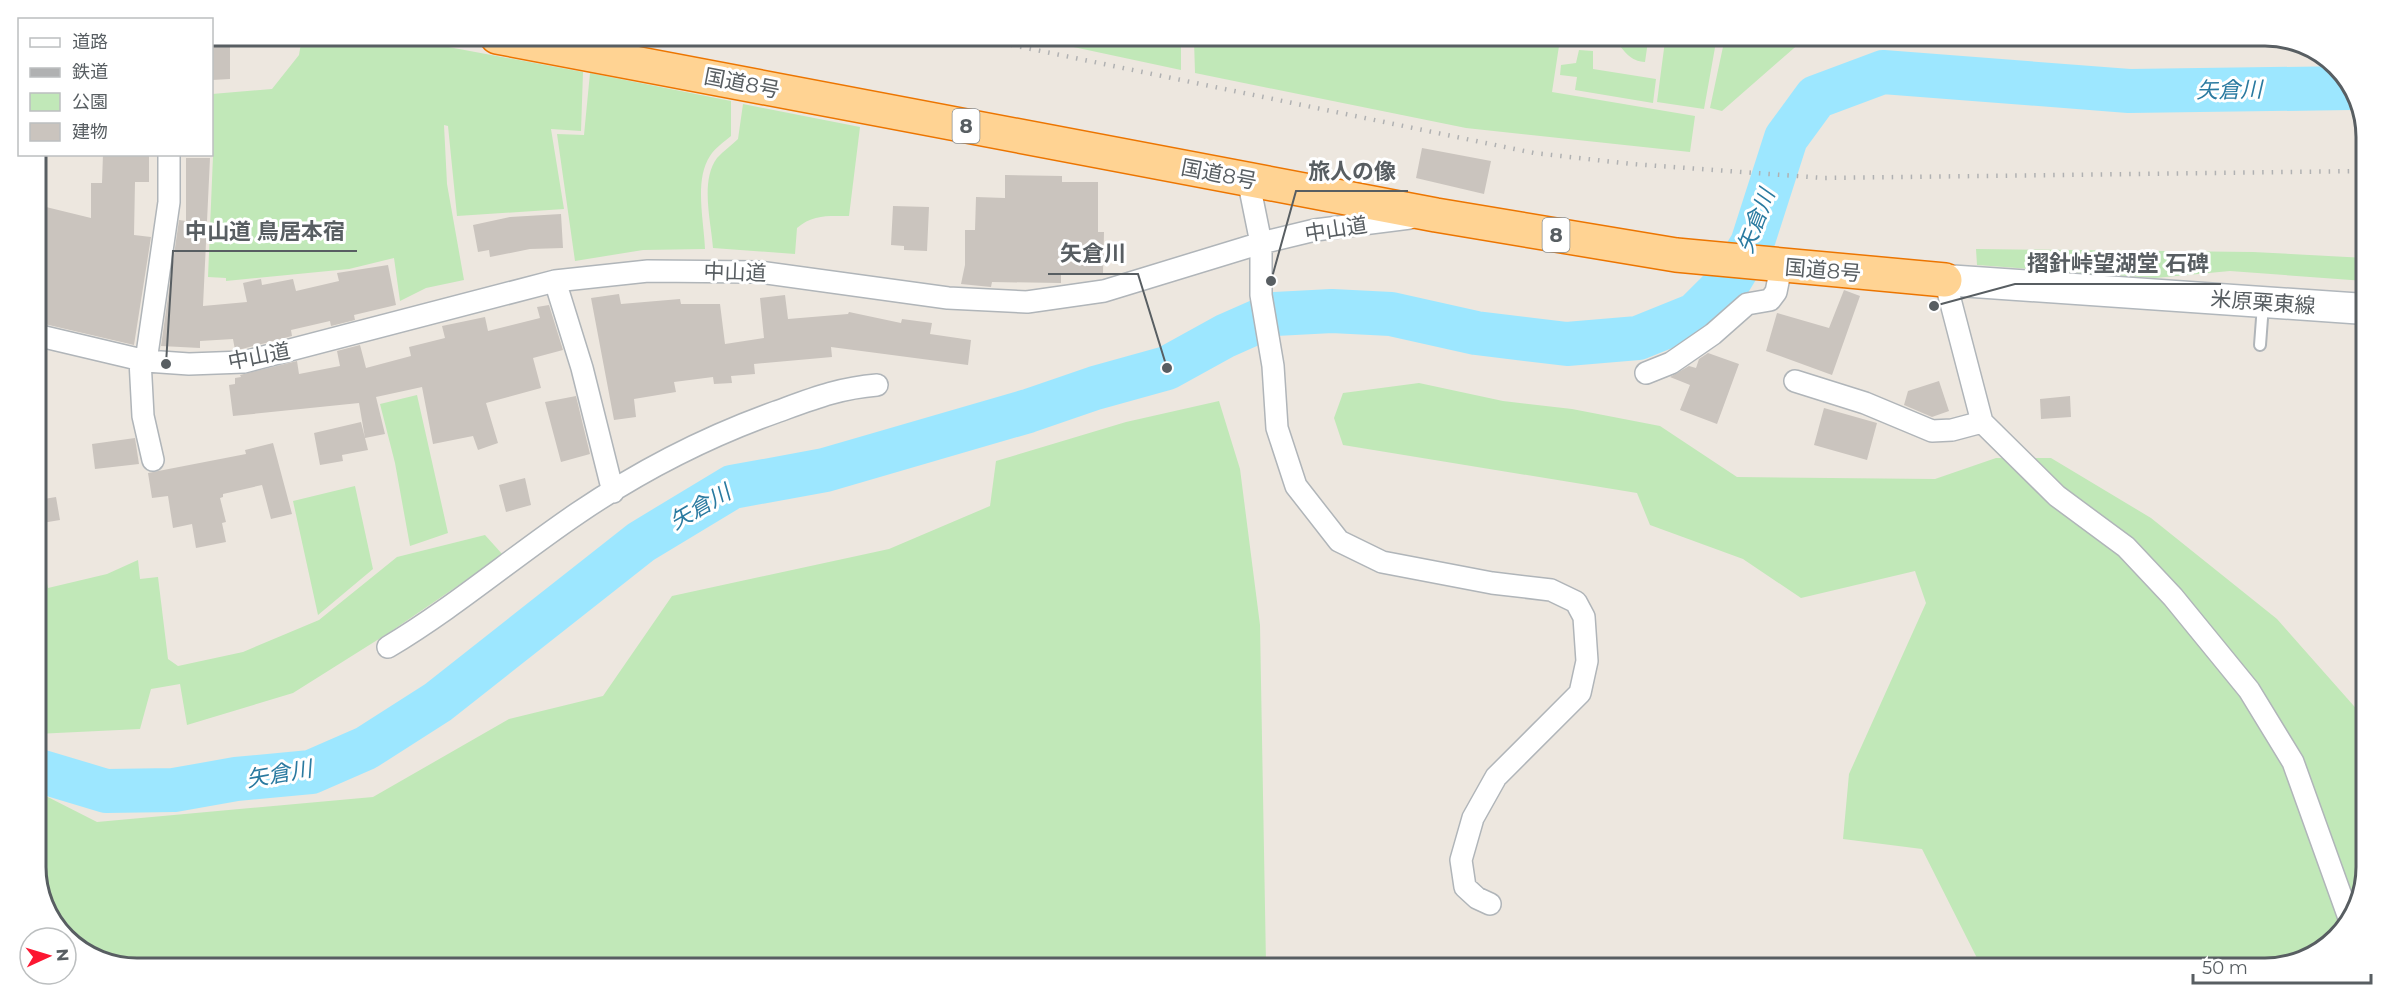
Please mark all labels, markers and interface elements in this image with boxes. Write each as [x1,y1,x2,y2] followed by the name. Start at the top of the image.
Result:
[18,18,213,156] legend
[72,31,108,53] text: 道路
[72,61,108,83] text: 鉄道
[702,63,782,103] street label: 国道8号
[2196,76,2264,104] water label: 矢倉川
[72,91,108,113] text: 公園
[952,109,980,143] road number: 8
[72,121,108,143] text: 建物
[1296,151,1408,191] callout: 旅人の像
[1179,154,1259,194] street label: 国道8号
[1308,158,1396,185] text: 旅人の像
[1732,183,1781,257] water label: 矢倉川
[173,211,357,251] callout: 中山道 鳥居本宿
[1303,212,1369,246] street label: 中山道
[185,218,345,245] text: 中山道 鳥居本宿
[1542,218,1570,252] road number: 8
[1048,234,1138,274] callout: 矢倉川
[1060,240,1126,267] text: 矢倉川
[2015,244,2221,284] callout: 摺針峠望湖堂 石碑
[2027,250,2209,277] text: 摺針峠望湖堂 石碑
[1784,254,1862,286] street label: 国道8号
[703,258,767,286] street label: 中山道
[2210,286,2316,318] street label: 米原栗東線
[226,338,292,374] street label: 中山道
[665,478,737,535] water label: 矢倉川
[244,755,316,793] water label: 矢倉川
[18,926,78,986] north arrow
[2193,947,2372,985] scale bar
[53,948,72,962] text: N
[2202,957,2248,979] text: 50 m

